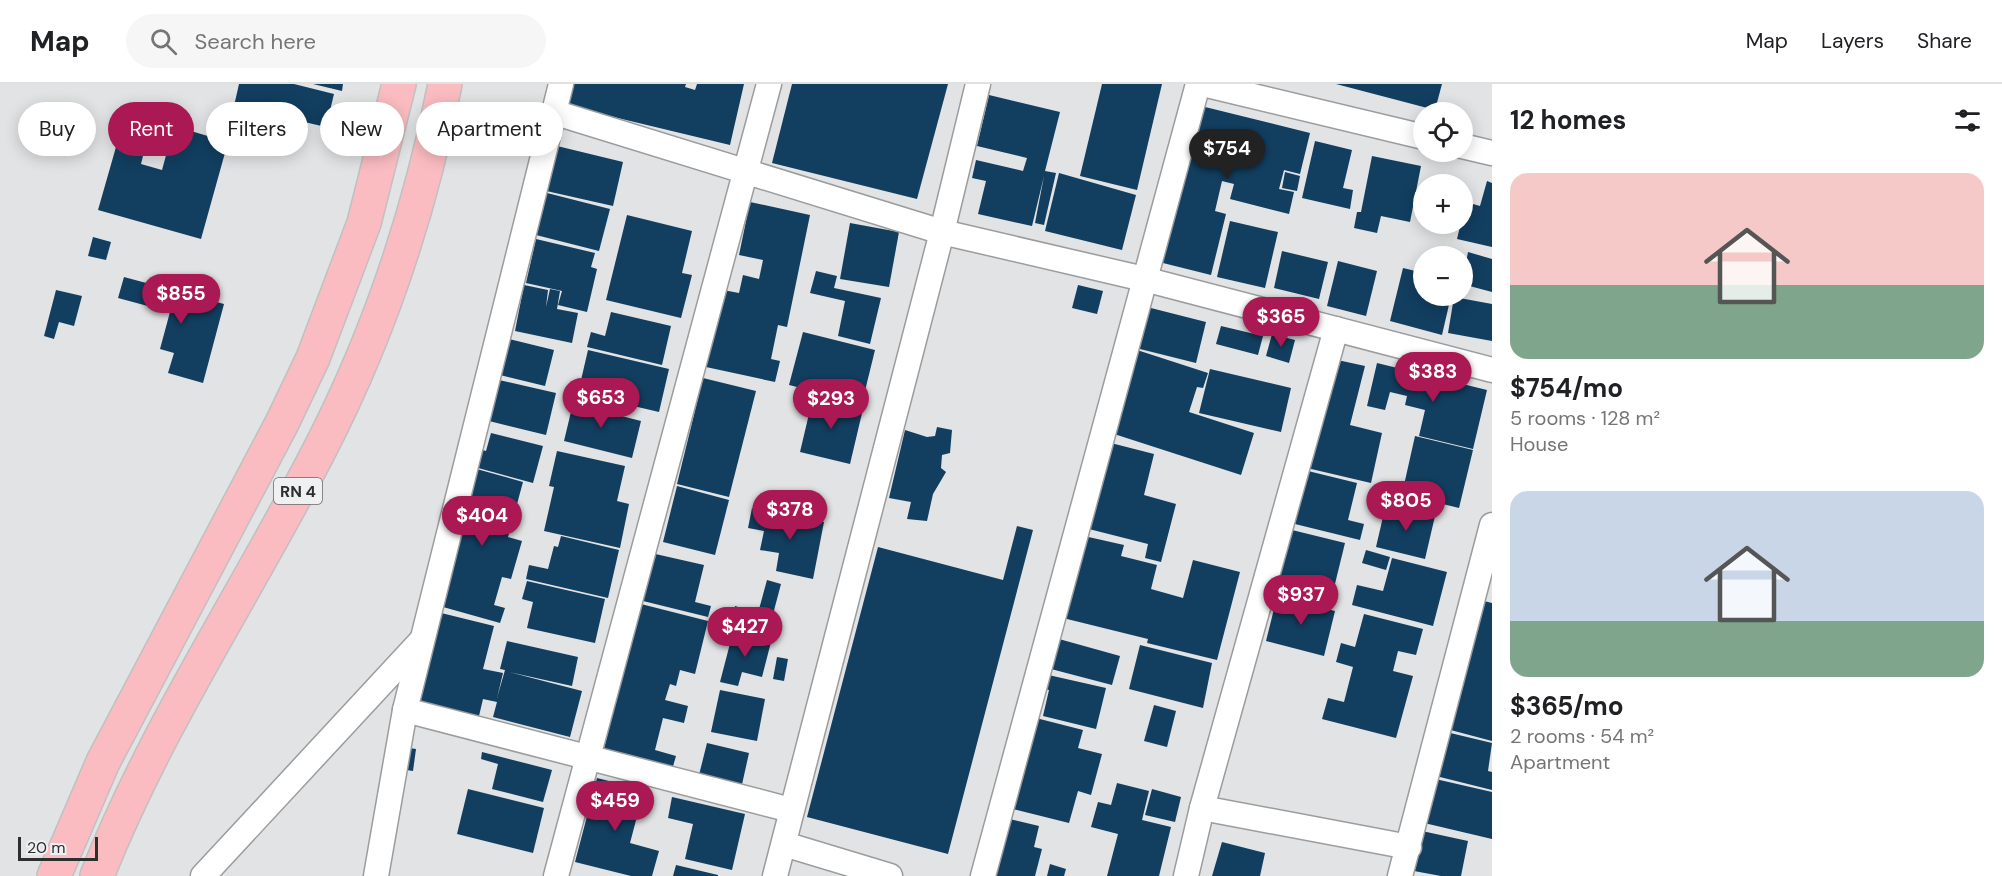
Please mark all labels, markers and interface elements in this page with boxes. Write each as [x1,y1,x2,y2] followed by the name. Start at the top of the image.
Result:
[126,14,546,68] search box
[30,23,90,60] text: Map
[147,25,180,58] icon: search
[195,27,316,56] text: Search here
[1746,27,1788,55] text: Map
[1821,27,1884,55] text: Layers
[1917,27,1972,55] text: Share
[18,102,96,156] chip: Buy
[108,102,194,156] chip: Rent
[206,102,308,156] chip: Filters
[320,102,404,156] chip: New
[416,102,563,156] chip: Apartment
[1413,102,1473,306] map controls
[1413,102,1473,162] button: locate
[1510,103,1626,137] text: 12 homes
[1951,104,1984,137] icon: filters
[1191,129,1263,180] pin: $754
[1203,135,1251,161] text: $754
[1413,174,1473,234] button: +
[1693,212,1801,320] icon: home
[1413,246,1473,306] button: −
[145,274,217,325] pin: $855
[156,280,206,306] text: $855
[1245,297,1317,348] pin: $365
[1257,303,1305,329] text: $365
[1397,352,1469,403] pin: $383
[1409,358,1457,384] text: $383
[1510,371,1623,405] text: $754/mo
[565,378,637,429] pin: $653
[795,379,867,430] pin: $293
[577,384,625,410] text: $653
[807,385,855,411] text: $293
[1510,405,1660,431] text: 5 rooms · 128 m²
[1510,431,1568,457] text: House
[274,478,322,504] road number: RN 4
[1370,481,1442,532] pin: $805
[1380,487,1432,513] text: $805
[754,490,826,541] pin: $378
[446,496,518,547] pin: $404
[766,496,814,522] text: $378
[456,502,508,528] text: $404
[1693,530,1801,638] icon: home
[1265,575,1337,626] pin: $937
[1277,581,1325,607] text: $937
[709,607,781,658] pin: $427
[721,613,769,639] text: $427
[1510,689,1624,723] text: $365/mo
[1510,723,1654,749] text: 2 rooms · 54 m²
[1510,749,1610,775] text: Apartment
[579,781,651,832] pin: $459
[590,787,640,813] text: $459
[18,834,98,862] scale bar
[27,837,66,858] text: 20 m

